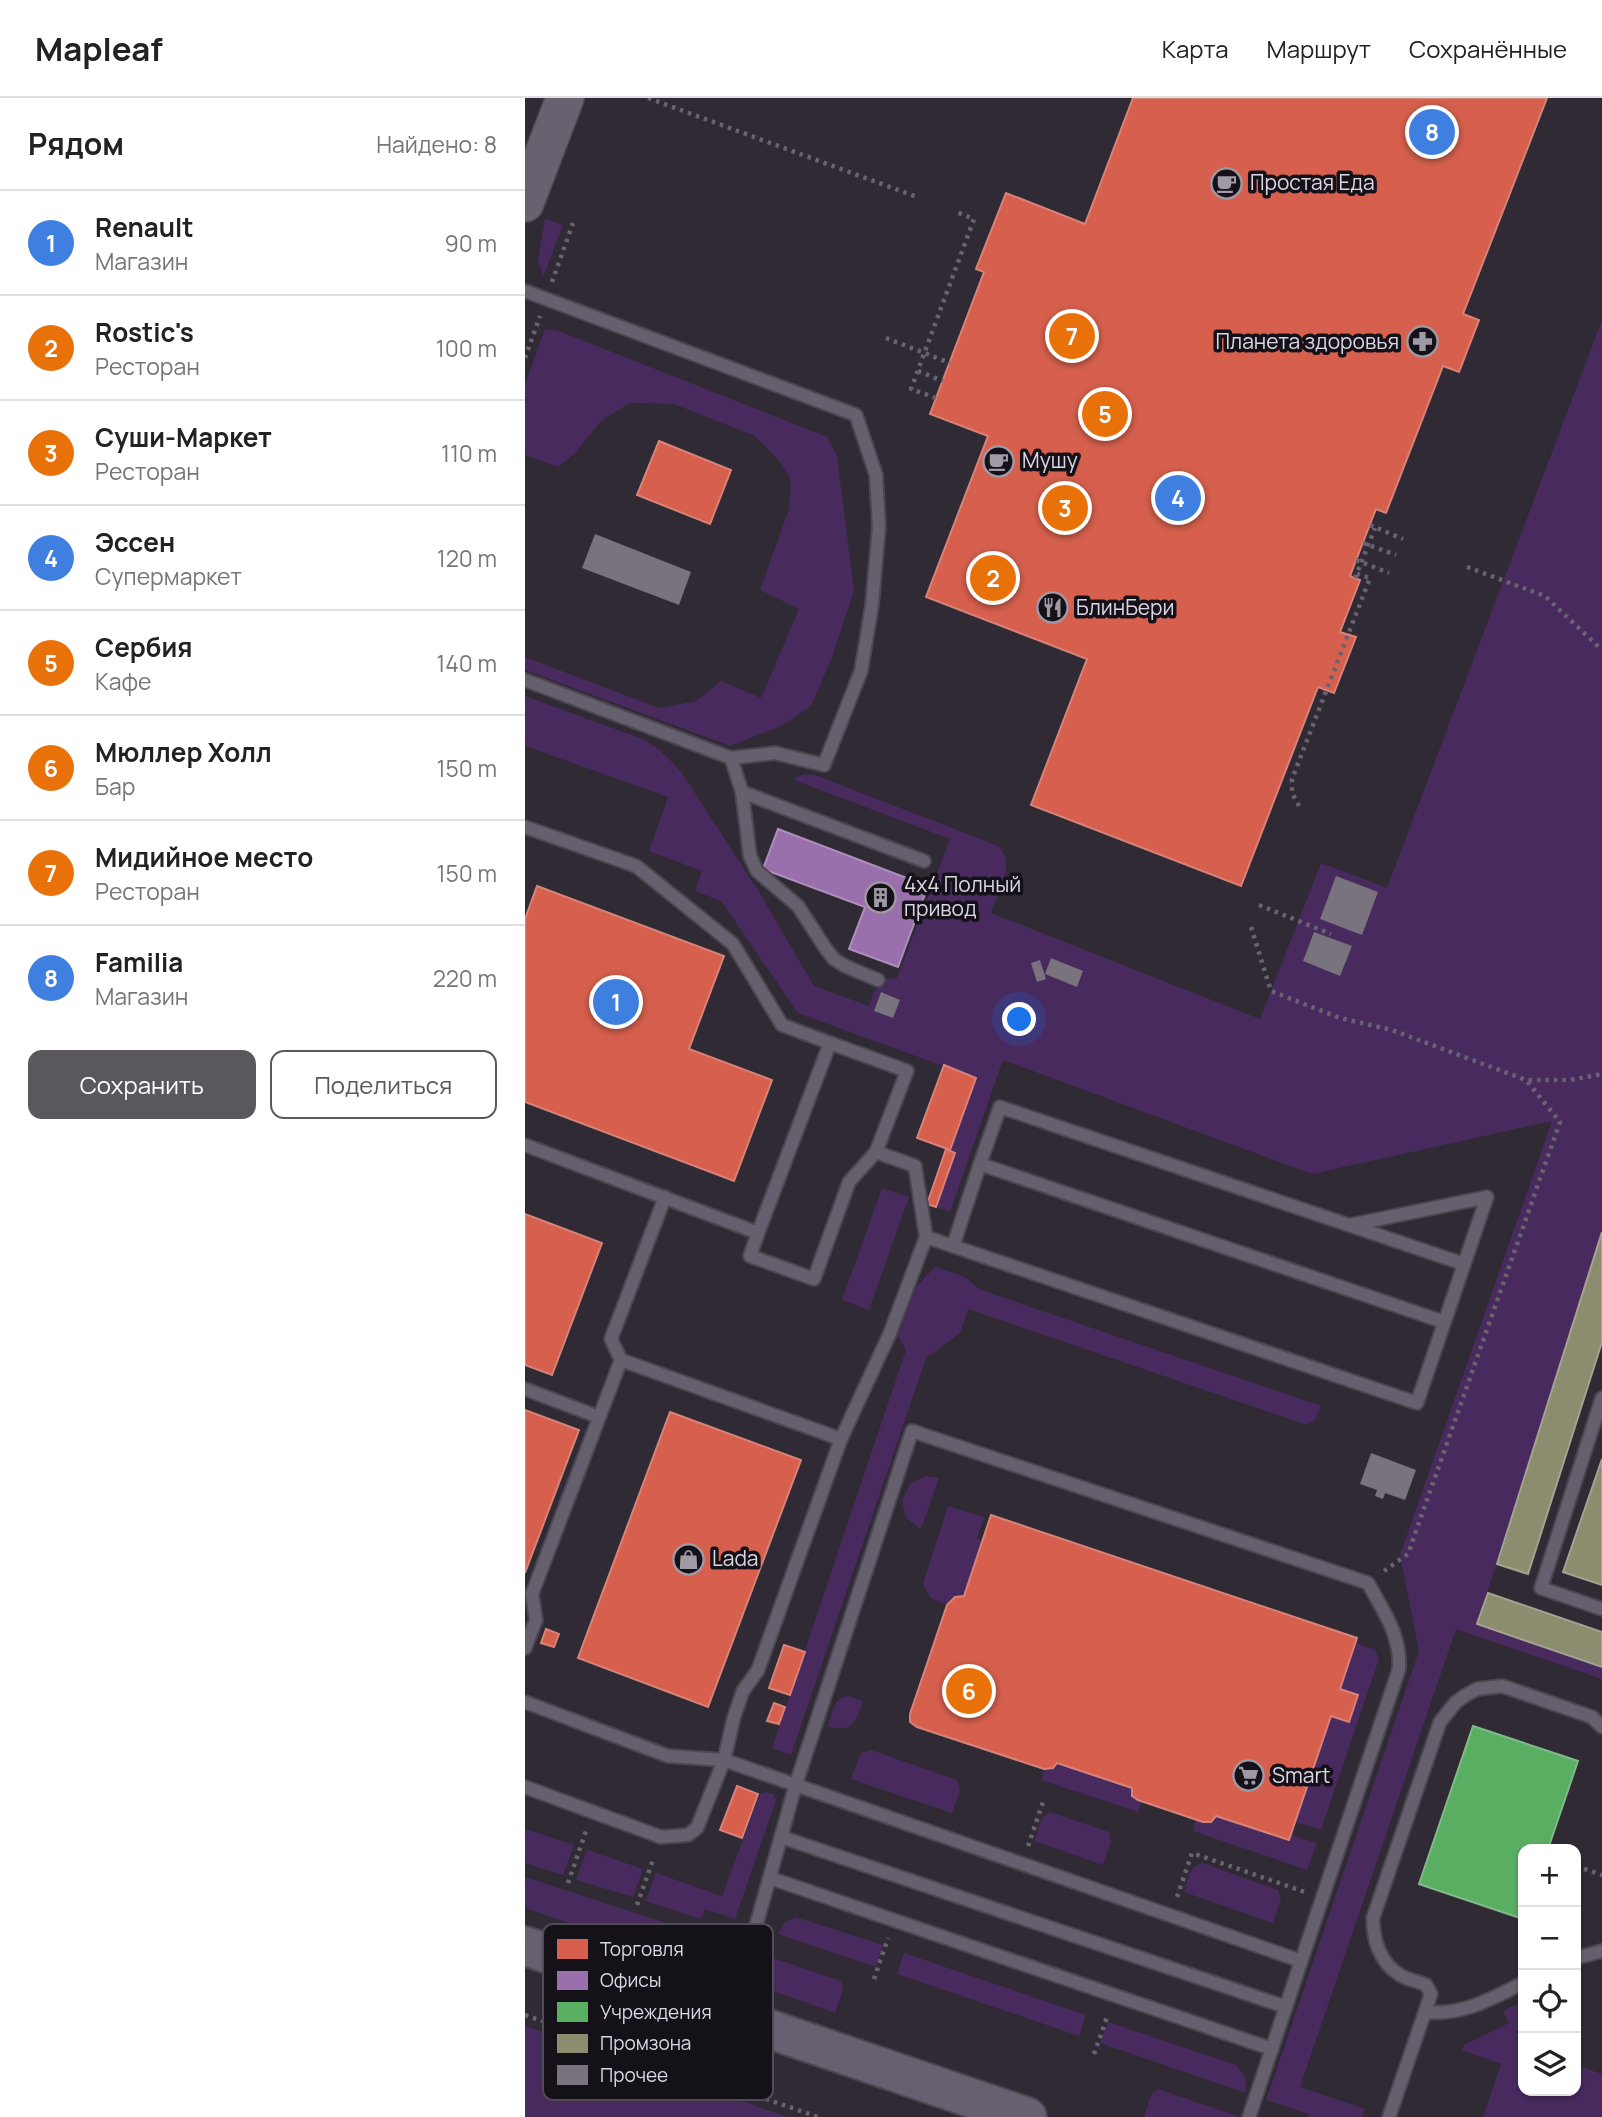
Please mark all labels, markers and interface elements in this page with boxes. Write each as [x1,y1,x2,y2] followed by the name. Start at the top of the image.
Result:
[35,26,163,71] text: Mapleaf
[1162,32,1229,65] text: Карта
[1267,32,1371,65] text: Маршрут
[1409,32,1567,65] text: Сохранённые
[1409,106,1455,158] pin: 8
[28,123,124,164] text: Рядом
[376,128,497,160] text: Найдено: 8
[1210,166,1244,200] cafe icon: Простая Еда
[1250,168,1375,196] place label: Простая Еда
[95,209,193,245] text: Renault
[46,227,56,259] text: 1
[445,227,497,259] text: 90 m
[95,245,188,277] text: Магазин
[1049,310,1095,362] pin: 7
[95,314,194,350] text: Rostic's
[1405,325,1439,359] pharmacy icon: Планета здоровья
[1216,327,1399,355] place label: Планета здоровья
[44,332,58,364] text: 2
[436,332,497,364] text: 100 m
[95,350,200,382] text: Ресторан
[1082,388,1128,440] pin: 5
[95,419,272,455] text: Суши-Маркет
[44,437,58,469] text: 3
[441,437,497,469] text: 110 m
[982,444,1016,478] cafe icon: Мушу
[1022,446,1078,474] place label: Мушу
[95,455,200,487] text: Ресторан
[1155,472,1201,524] pin: 4
[1042,482,1088,534] pin: 3
[95,524,175,560] text: Эссен
[44,542,58,574] text: 4
[437,542,497,574] text: 120 m
[970,552,1016,604] pin: 2
[95,560,242,592] text: Супермаркет
[1036,591,1070,625] restaurant icon: БлинБери
[1076,593,1174,621] place label: БлинБери
[95,629,192,665] text: Сербия
[44,647,58,679] text: 5
[436,647,497,679] text: 140 m
[95,665,151,697] text: Кафе
[95,734,272,770] text: Мюллер Холл
[44,752,58,784] text: 6
[437,752,497,784] text: 150 m
[95,770,135,802] text: Бар
[95,839,313,875] text: Мидийное место
[45,857,57,889] text: 7
[437,857,497,889] text: 150 m
[904,870,1021,922] place label: 4x4 Полный привод
[95,875,200,907] text: Ресторан
[864,880,898,914] building icon: 4x4 Полный привод
[95,944,183,980] text: Familia
[44,962,58,994] text: 8
[433,962,497,994] text: 220 m
[593,976,639,1028] pin: 1
[95,980,188,1012] text: Магазин
[1002,1002,1036,1036] your location
[28,1050,256,1119] button: Сохранить
[270,1050,497,1119] button: Поделиться
[672,1542,706,1576] shop icon: Lada
[712,1544,759,1572] place label: Lada
[946,1665,992,1717] pin: 6
[1232,1759,1266,1793] supermarket icon: Smart
[1272,1761,1330,1789] place label: Smart
[1518,1844,1581,2096] map controls
[1518,1844,1581,1907] button: +
[1518,1907,1581,1970] button: −
[543,1924,773,2100] legend
[600,1936,684,1962] text: Торговля
[600,1967,661,1993] text: Офисы
[1518,1970,1581,2033] button: locate
[600,1999,712,2025] text: Учреждения
[600,2030,691,2056] text: Промзона
[1518,2033,1581,2096] button: layers
[600,2062,668,2088] text: Прочее

